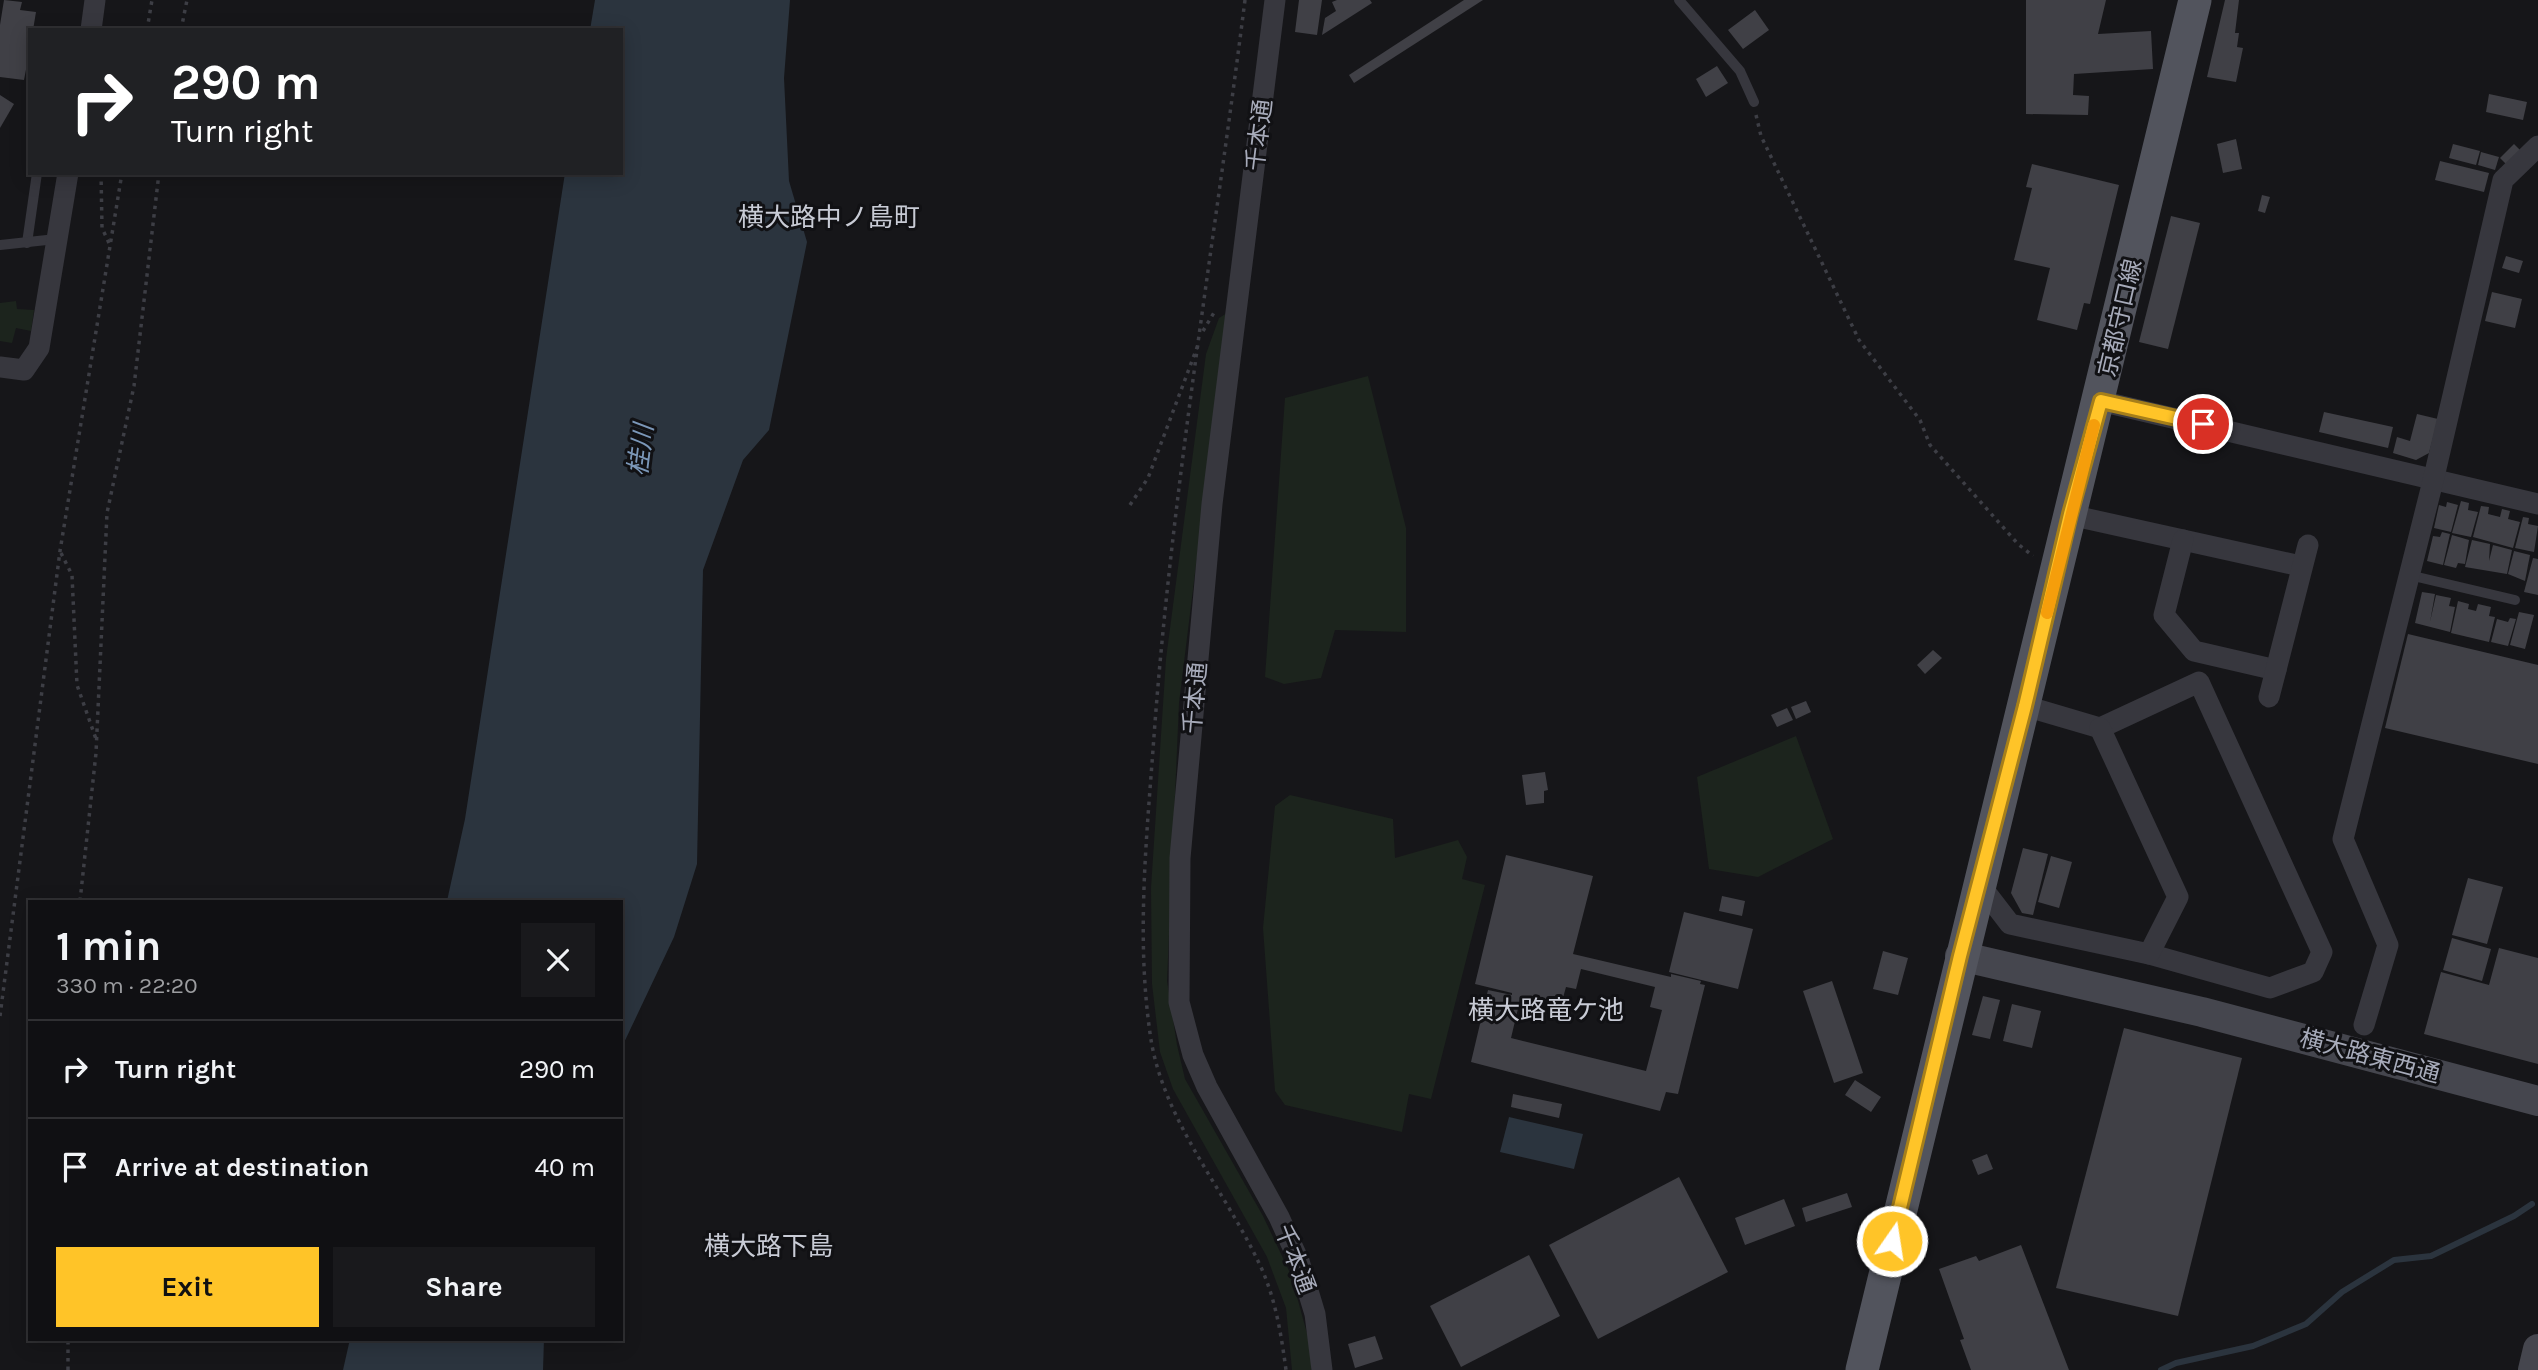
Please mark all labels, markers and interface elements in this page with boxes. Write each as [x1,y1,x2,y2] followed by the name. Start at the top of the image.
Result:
[171,54,320,111] text: 290 m
[56,56,147,147] icon: right
[1241,98,1277,172] street label: 千本通
[171,113,313,150] text: Turn right
[738,202,920,233] district label: 横大路中ノ島町
[2093,256,2147,380] street label: 京都守口線
[2173,394,2233,454] pin
[2184,405,2222,443] icon: arrive
[622,419,660,478] water label: 桂川
[1178,661,1212,735] street label: 千本通
[56,921,161,971] text: 1 min
[521,923,595,997] button: close
[56,972,198,999] text: 330 m · 22:20
[1468,995,1624,1026] district label: 横大路竜ケ池
[2297,1024,2443,1088] street label: 横大路東西通
[56,1050,94,1088] icon: right
[115,1054,236,1085] text: Turn right
[519,1054,595,1085] text: 290 m
[56,1148,94,1186] icon: arrive
[115,1152,369,1183] text: Arrive at destination
[535,1152,595,1183] text: 40 m
[1855,1204,1929,1278] position arrow
[1269,1220,1321,1298] street label: 千本通
[704,1231,834,1262] district label: 横大路下島
[56,1247,319,1327] button: Exit
[333,1247,595,1327] button: Share

